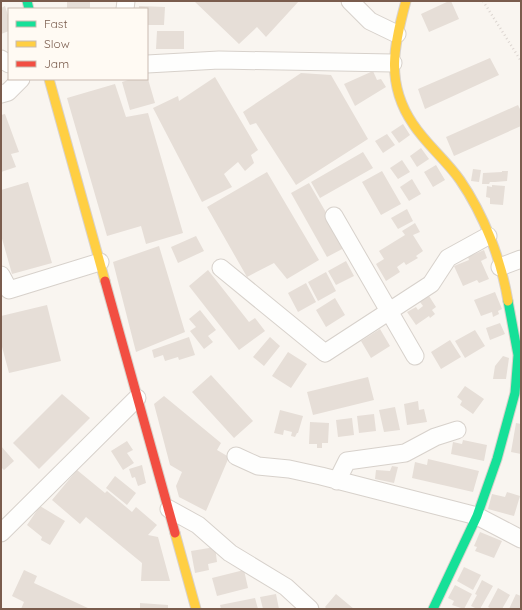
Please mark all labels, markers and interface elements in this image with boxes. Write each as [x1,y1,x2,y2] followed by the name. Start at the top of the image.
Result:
[8,8,148,80] legend
[44,16,68,31] text: Fast
[44,36,70,51] text: Slow
[44,56,69,71] text: Jam

